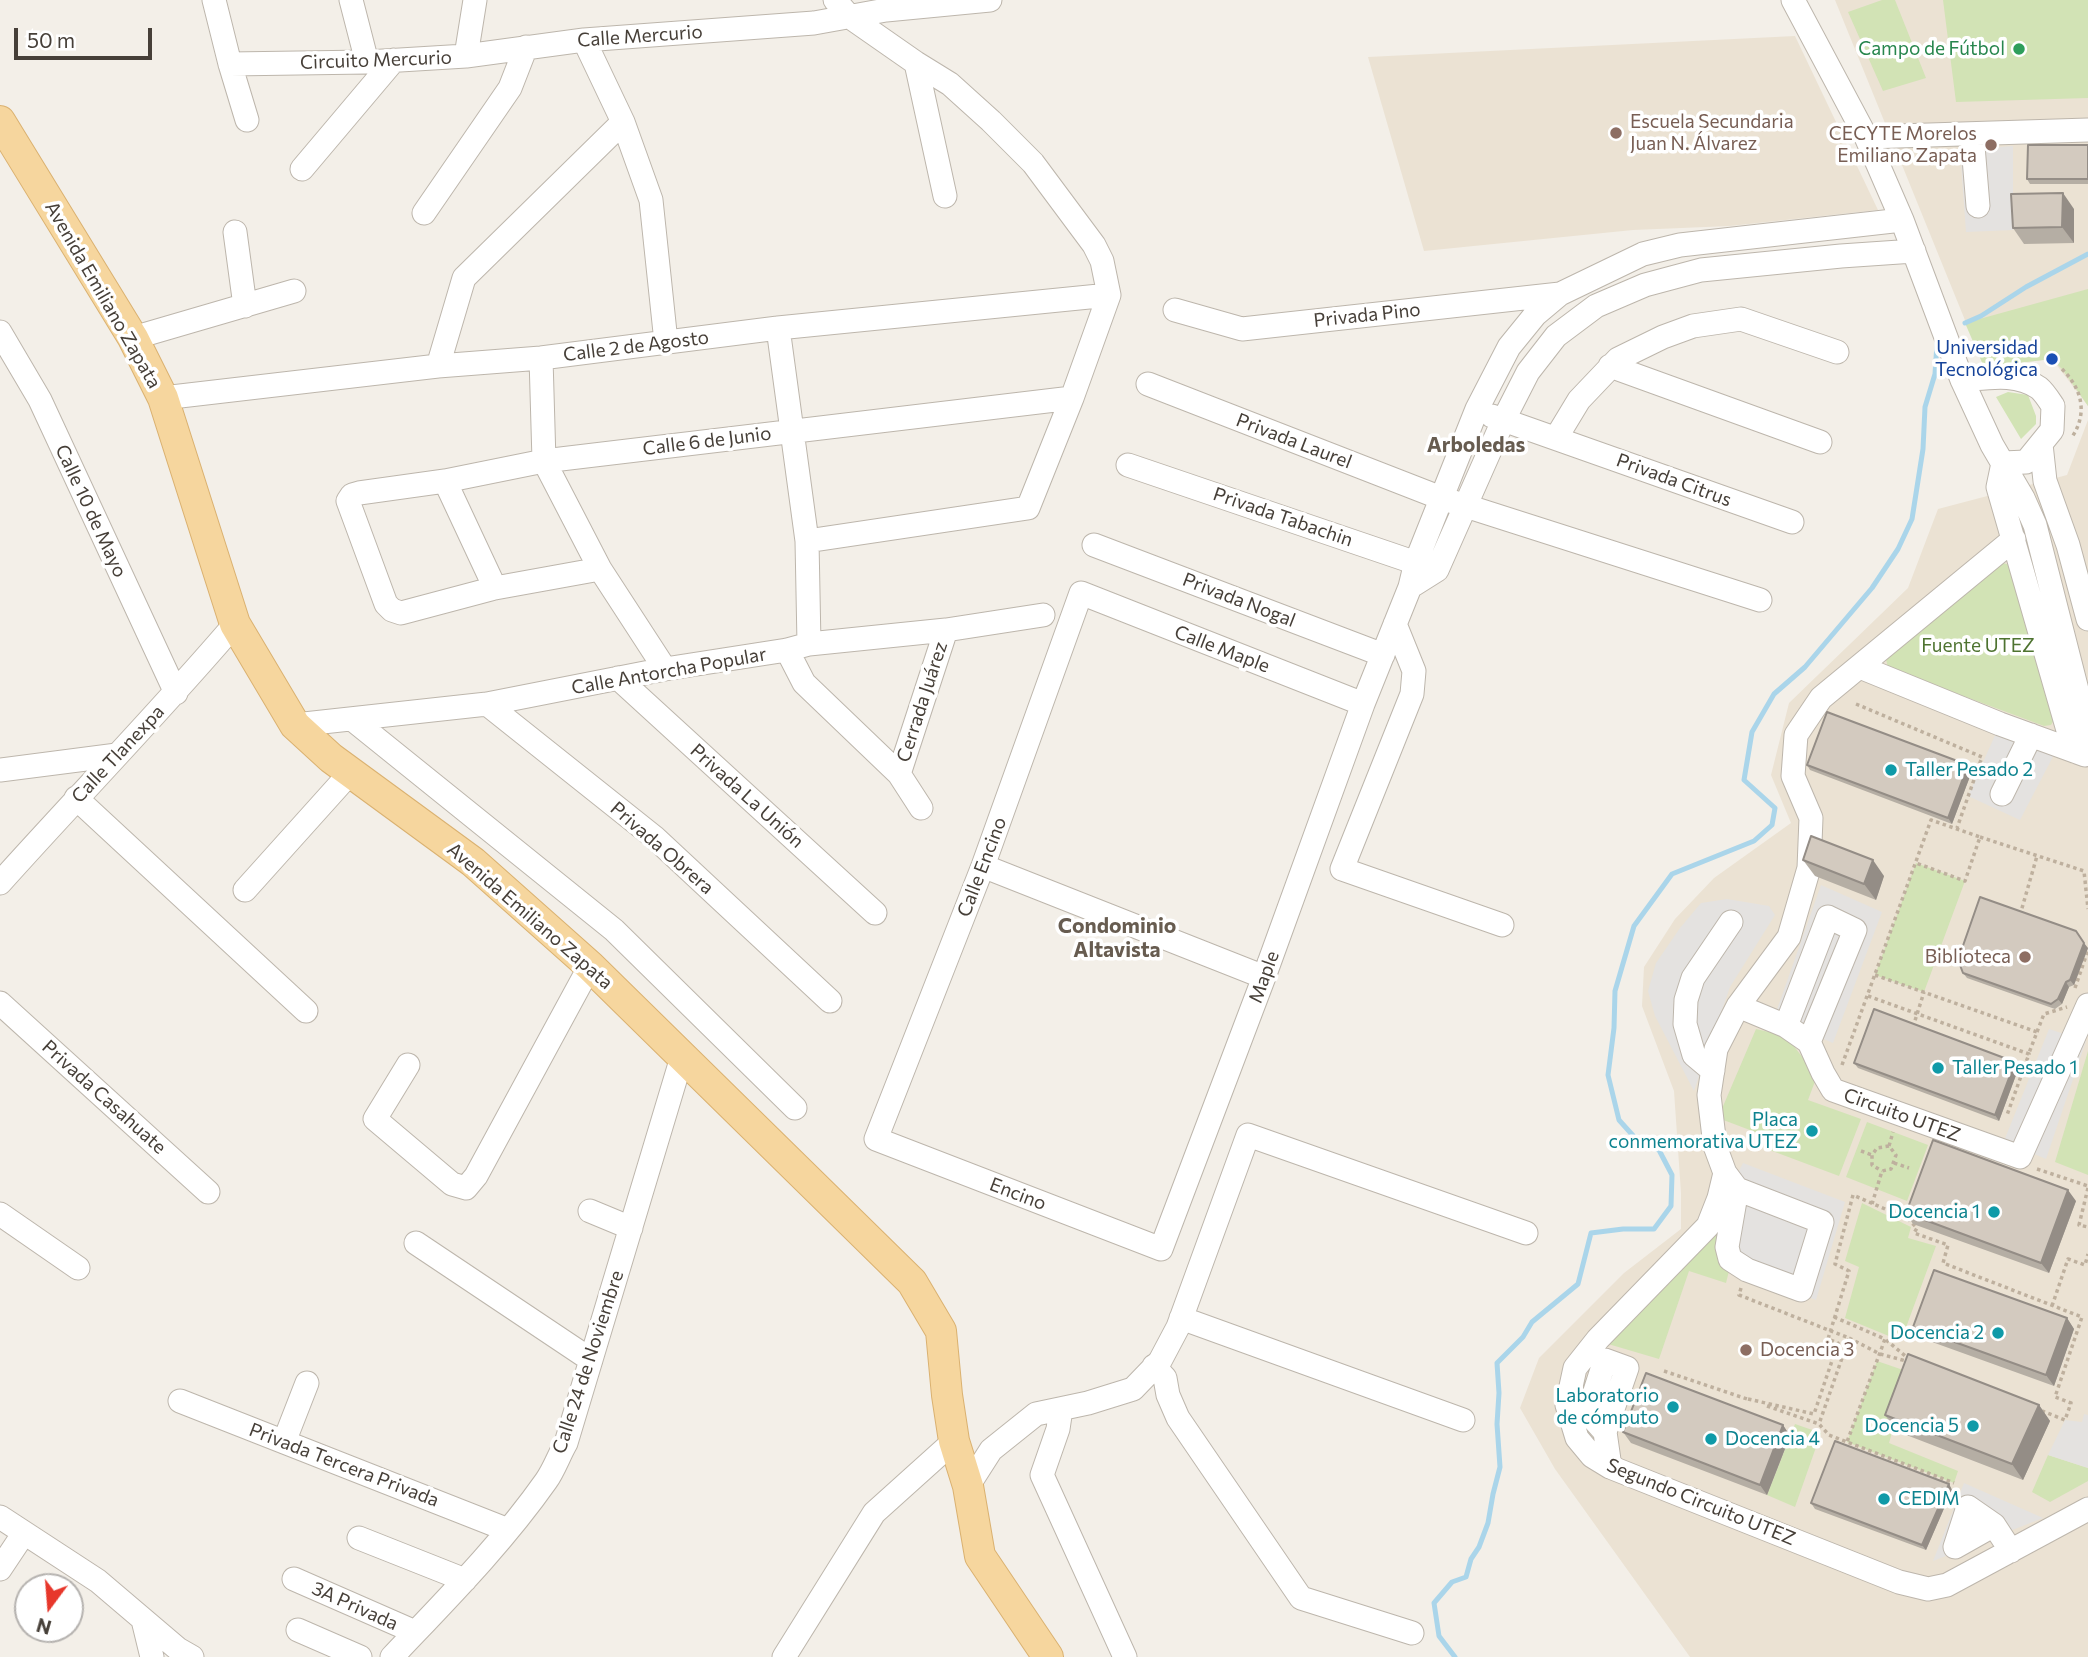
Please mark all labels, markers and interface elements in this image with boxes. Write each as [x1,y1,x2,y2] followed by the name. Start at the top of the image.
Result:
[18,14,156,58] scale bar
[577,20,703,52] street label: Calle Mercurio
[27,27,75,52] text: 50 m
[1858,38,2005,60] place label: Campo de Fútbol
[2011,41,2027,57] marker: Campo de Fútbol
[300,46,452,74] street label: Circuito Mercurio
[1630,111,1794,155] place label: Escuela Secundaria Juan N. Álvarez
[1829,123,1977,167] place label: CECYTE Morelos Emiliano Zapata
[1608,125,1624,141] marker: Escuela Secundaria Juan N. Álvarez
[1983,137,1999,153] marker: CECYTE Morelos Emiliano Zapata
[40,198,166,392] street label: Avenida Emiliano Zapata
[1312,298,1422,332] street label: Privada Pino
[562,326,710,366] street label: Calle 2 de Agosto
[1935,337,2038,381] place label: Universidad Tecnológica
[2044,351,2060,367] marker: Universidad Tecnológica
[1233,409,1355,473] street label: Privada Laurel
[641,422,773,460] street label: Calle 6 de Junio
[1427,432,1525,458] district label: Arboledas
[50,441,132,581] street label: Calle 10 de Mayo
[1613,449,1735,511] street label: Privada Citrus
[1210,482,1356,552] street label: Privada Tabachin
[1179,568,1299,632] street label: Privada Nogal
[1171,620,1273,678] street label: Calle Maple
[1921,635,2035,657] park label: Fuente UTEZ
[892,639,952,765] street label: Cerrada Juárez
[570,643,768,699] street label: Calle Antorcha Popular
[67,700,169,808] street label: Calle Tlanexpa
[686,739,808,853] street label: Privada La Unión
[1905,759,2033,781] place label: Taller Pesado 2
[1883,762,1899,778] marker: Taller Pesado 2
[606,797,718,899] street label: Privada Obrera
[953,814,1011,920] street label: Calle Encino
[443,838,617,994] street label: Avenida Emiliano Zapata
[1058,913,1176,963] district label: Condominio Altavista
[1925,946,2011,968] place label: Biblioteca
[1244,948,1284,1006] street label: Maple
[2017,949,2033,965] marker: Biblioteca
[37,1035,171,1159] street label: Privada Casahuate
[1952,1057,2078,1079] place label: Taller Pesado 1
[1930,1060,1946,1076] marker: Taller Pesado 1
[1840,1083,1964,1147] street label: Circuito UTEZ
[1609,1109,1798,1153] place label: Placa conmemorativa UTEZ
[1804,1123,1820,1139] marker: Placa conmemorativa UTEZ
[987,1173,1049,1215] street label: Encino
[1888,1201,1980,1223] place label: Docencia 1
[1986,1204,2002,1220] marker: Docencia 1
[548,1268,628,1456] street label: Calle 24 de Noviembre
[1890,1322,1984,1344] place label: Docencia 2
[1990,1325,2006,1341] marker: Docencia 2
[1760,1339,1854,1361] place label: Docencia 3
[1738,1342,1754,1358] marker: Docencia 3
[1555,1385,1659,1429] place label: Laboratorio de cómputo
[1665,1399,1681,1415] marker: Laboratorio de cómputo
[1865,1415,1959,1437] place label: Docencia 5
[246,1418,442,1512] street label: Privada Tercera Privada
[1965,1418,1981,1434] marker: Docencia 5
[1725,1428,1820,1450] place label: Docencia 4
[1703,1431,1719,1447] marker: Docencia 4
[1603,1454,1799,1550] street label: Segundo Circuito UTEZ
[1898,1488,1960,1510] place label: CEDIM
[1876,1491,1892,1507] marker: CEDIM
[14,1573,84,1643] north arrow
[308,1577,402,1635] street label: 3A Privada
[34,1614,54,1640] text: N

